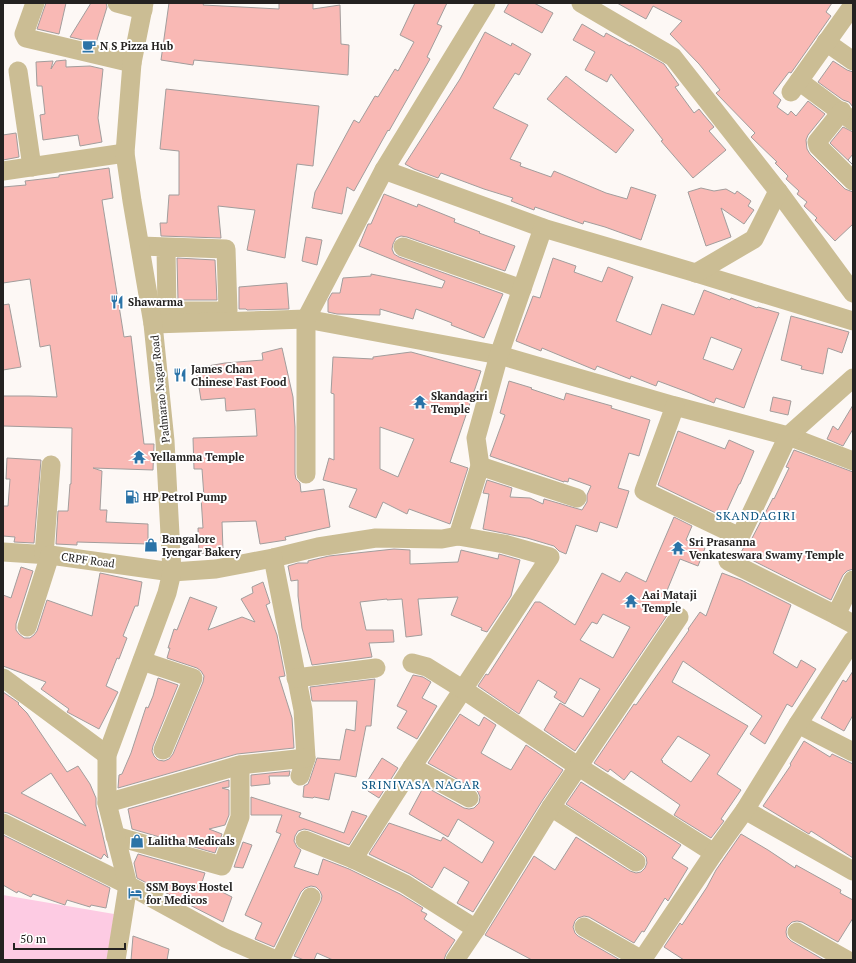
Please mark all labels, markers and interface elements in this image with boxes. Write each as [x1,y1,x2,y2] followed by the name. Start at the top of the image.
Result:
[81,38,97,54] cafe icon: N S Pizza Hub
[100,39,174,53] place label: N S Pizza Hub
[109,294,125,310] restaurant icon: Shawarma
[128,295,183,309] place label: Shawarma
[147,334,173,444] street label: Padmarao Nagar Road
[191,362,287,389] place label: James Chan Chinese Fast Food
[172,367,188,383] restaurant icon: James Chan Chinese Fast Food
[431,389,488,416] place label: Skandagiri Temple
[412,394,428,410] temple icon: Skandagiri Temple
[131,449,147,465] temple icon: Yellamma Temple
[150,450,245,464] place label: Yellamma Temple
[124,489,140,505] fuel station icon: HP Petrol Pump
[143,490,227,504] place label: HP Petrol Pump
[716,508,796,523] district label: SKANDAGIRI
[162,532,241,559] place label: Bangalore Iyengar Bakery
[689,535,844,562] place label: Sri Prasanna Venkateswara Swamy Temple
[143,537,159,553] shop icon: Bangalore Iyengar Bakery
[670,540,686,556] temple icon: Sri Prasanna Venkateswara Swamy Temple
[60,549,116,571] street label: CRPF Road
[642,588,697,615] place label: Aai Mataji Temple
[623,593,639,609] temple icon: Aai Mataji Temple
[361,777,481,792] district label: SRINIVASA NAGAR
[129,833,145,849] shop icon: Lalitha Medicals
[148,834,235,848] place label: Lalitha Medicals
[146,880,233,907] place label: SSM Boys Hostel for Medicos
[127,885,143,901] hotel icon: SSM Boys Hostel for Medicos
[14,925,125,951] scale bar
[20,931,47,946] text: 50 m

